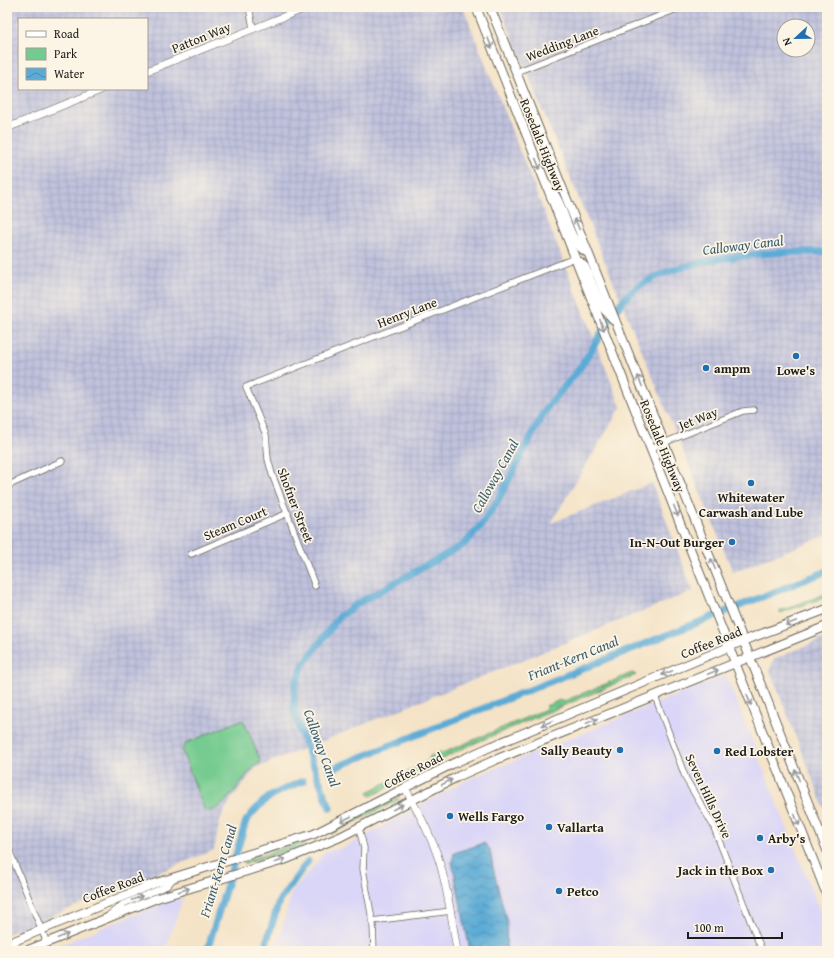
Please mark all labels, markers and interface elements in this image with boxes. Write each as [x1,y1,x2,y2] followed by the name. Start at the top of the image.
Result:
[169,17,234,58] street label: Patton Way
[18,18,148,90] legend
[776,18,816,58] north arrow
[523,21,601,66] street label: Wedding Lane
[54,25,80,42] text: Road
[778,35,796,48] text: N
[487,37,494,49] one-way arrow
[54,45,78,62] text: Park
[54,65,84,82] text: Water
[515,96,570,195] street label: Rosedale Highway
[534,158,542,170] one-way arrow
[573,218,580,230] one-way arrow
[702,230,785,260] water label: Calloway Canal
[375,292,440,333] street label: Henry Lane
[599,318,606,330] one-way arrow
[791,351,801,361] marker: Lowe's
[714,359,751,378] place label: ampm
[777,361,816,380] place label: Lowe's
[701,363,711,373] marker: ampm
[635,375,643,387] one-way arrow
[635,397,690,496] street label: Rosedale Highway
[674,402,721,436] street label: Jet Way
[467,435,524,516] water label: Calloway Canal
[273,465,319,546] street label: Shofner Street
[746,478,756,488] marker: Whitewater Carwash and Lube
[699,488,803,522] place label: Whitewater Carwash and Lube
[200,501,270,545] street label: Steam Court
[673,504,680,516] one-way arrow
[630,533,724,552] place label: In-N-Out Burger
[727,537,737,547] marker: In-N-Out Burger
[708,558,716,570] one-way arrow
[785,619,797,627] one-way arrow
[678,622,745,663] street label: Coffee Road
[524,630,622,686] water label: Friant-Kern Canal
[706,668,718,676] one-way arrow
[662,669,674,677] one-way arrow
[745,693,753,705] one-way arrow
[299,706,345,790] water label: Calloway Canal
[586,716,598,724] one-way arrow
[542,720,554,727] one-way arrow
[541,741,612,760] place label: Sally Beauty
[725,742,793,761] place label: Red Lobster
[615,745,625,755] marker: Sally Beauty
[712,746,722,756] marker: Red Lobster
[380,747,446,794] street label: Coffee Road
[681,751,737,842] street label: Seven Hills Drive
[792,769,800,781] one-way arrow
[440,778,452,786] one-way arrow
[392,803,404,811] one-way arrow
[458,807,524,826] place label: Wells Fargo
[445,811,455,821] marker: Wells Fargo
[794,814,801,826] one-way arrow
[340,815,352,823] one-way arrow
[557,818,604,837] place label: Vallarta
[194,822,242,921] water label: Friant-Kern Canal
[544,822,554,832] marker: Vallarta
[768,829,806,848] place label: Arby's
[755,833,765,843] marker: Arby's
[273,857,286,864] one-way arrow
[676,861,763,880] place label: Jack in the Box
[766,865,776,875] marker: Jack in the Box
[80,867,147,908] street label: Coffee Road
[567,882,599,901] place label: Petco
[177,886,190,893] one-way arrow
[554,886,564,896] marker: Petco
[131,894,143,902] one-way arrow
[688,914,782,940] scale bar
[694,919,724,936] text: 100 m
[56,932,68,939] one-way arrow

